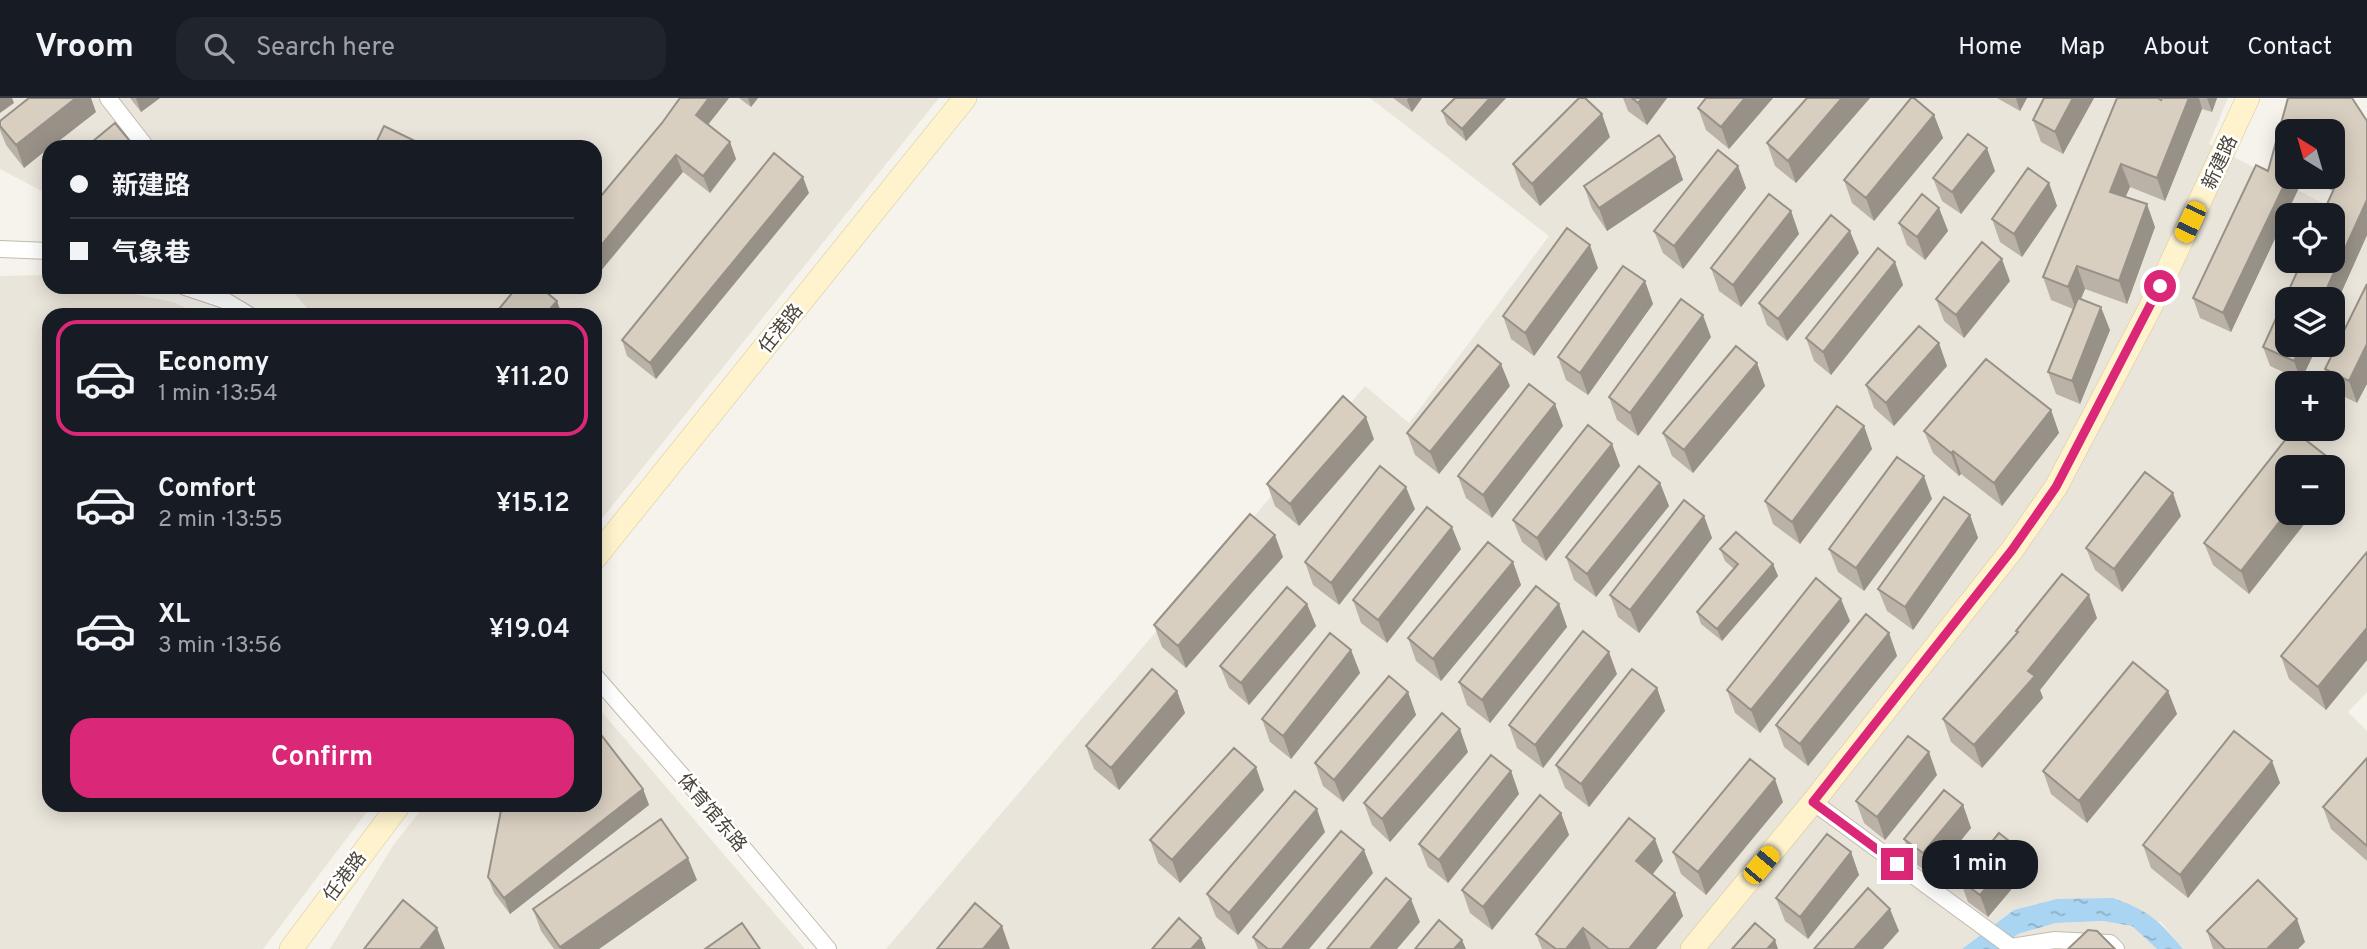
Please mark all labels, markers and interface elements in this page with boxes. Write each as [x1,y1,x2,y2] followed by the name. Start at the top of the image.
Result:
[176,17,666,80] search box
[35,27,134,69] text: Vroom
[200,29,238,67] icon: search
[256,32,395,65] text: Search here
[1958,33,2022,63] text: Home
[2060,33,2105,63] text: Map
[2143,33,2209,63] text: About
[2247,33,2332,63] text: Contact
[2275,119,2345,189] north arrow
[2275,119,2345,525] map controls
[2198,132,2244,194] street label: 新建路
[112,171,190,204] text: 新建路
[2172,199,2209,245] car
[2275,203,2345,273] button: locate
[112,238,190,271] text: 气象巷
[2144,270,2176,302] route start
[2275,287,2345,357] button: layers
[754,300,809,359] street label: 任港路
[74,347,137,410] icon: car
[158,347,269,380] text: Economy
[495,362,570,395] text: ¥11.20
[2275,371,2345,441] button: +
[158,380,278,409] text: 1 min · 13:54
[2275,455,2345,525] button: −
[74,473,137,536] icon: car
[158,473,256,506] text: Comfort
[496,488,570,521] text: ¥15.12
[158,506,283,535] text: 2 min · 13:55
[74,599,137,662] icon: car
[158,599,190,632] text: XL
[489,614,570,647] text: ¥19.04
[158,632,282,661] text: 3 min · 13:56
[70,718,574,798] button: Confirm
[672,769,751,857] street label: 体育馆东路
[1922,840,2037,888] callout: 1 min
[1740,842,1783,888] car
[319,847,372,907] street label: 任港路
[1881,848,1913,880] route end
[1953,850,2007,879] text: 1 min

